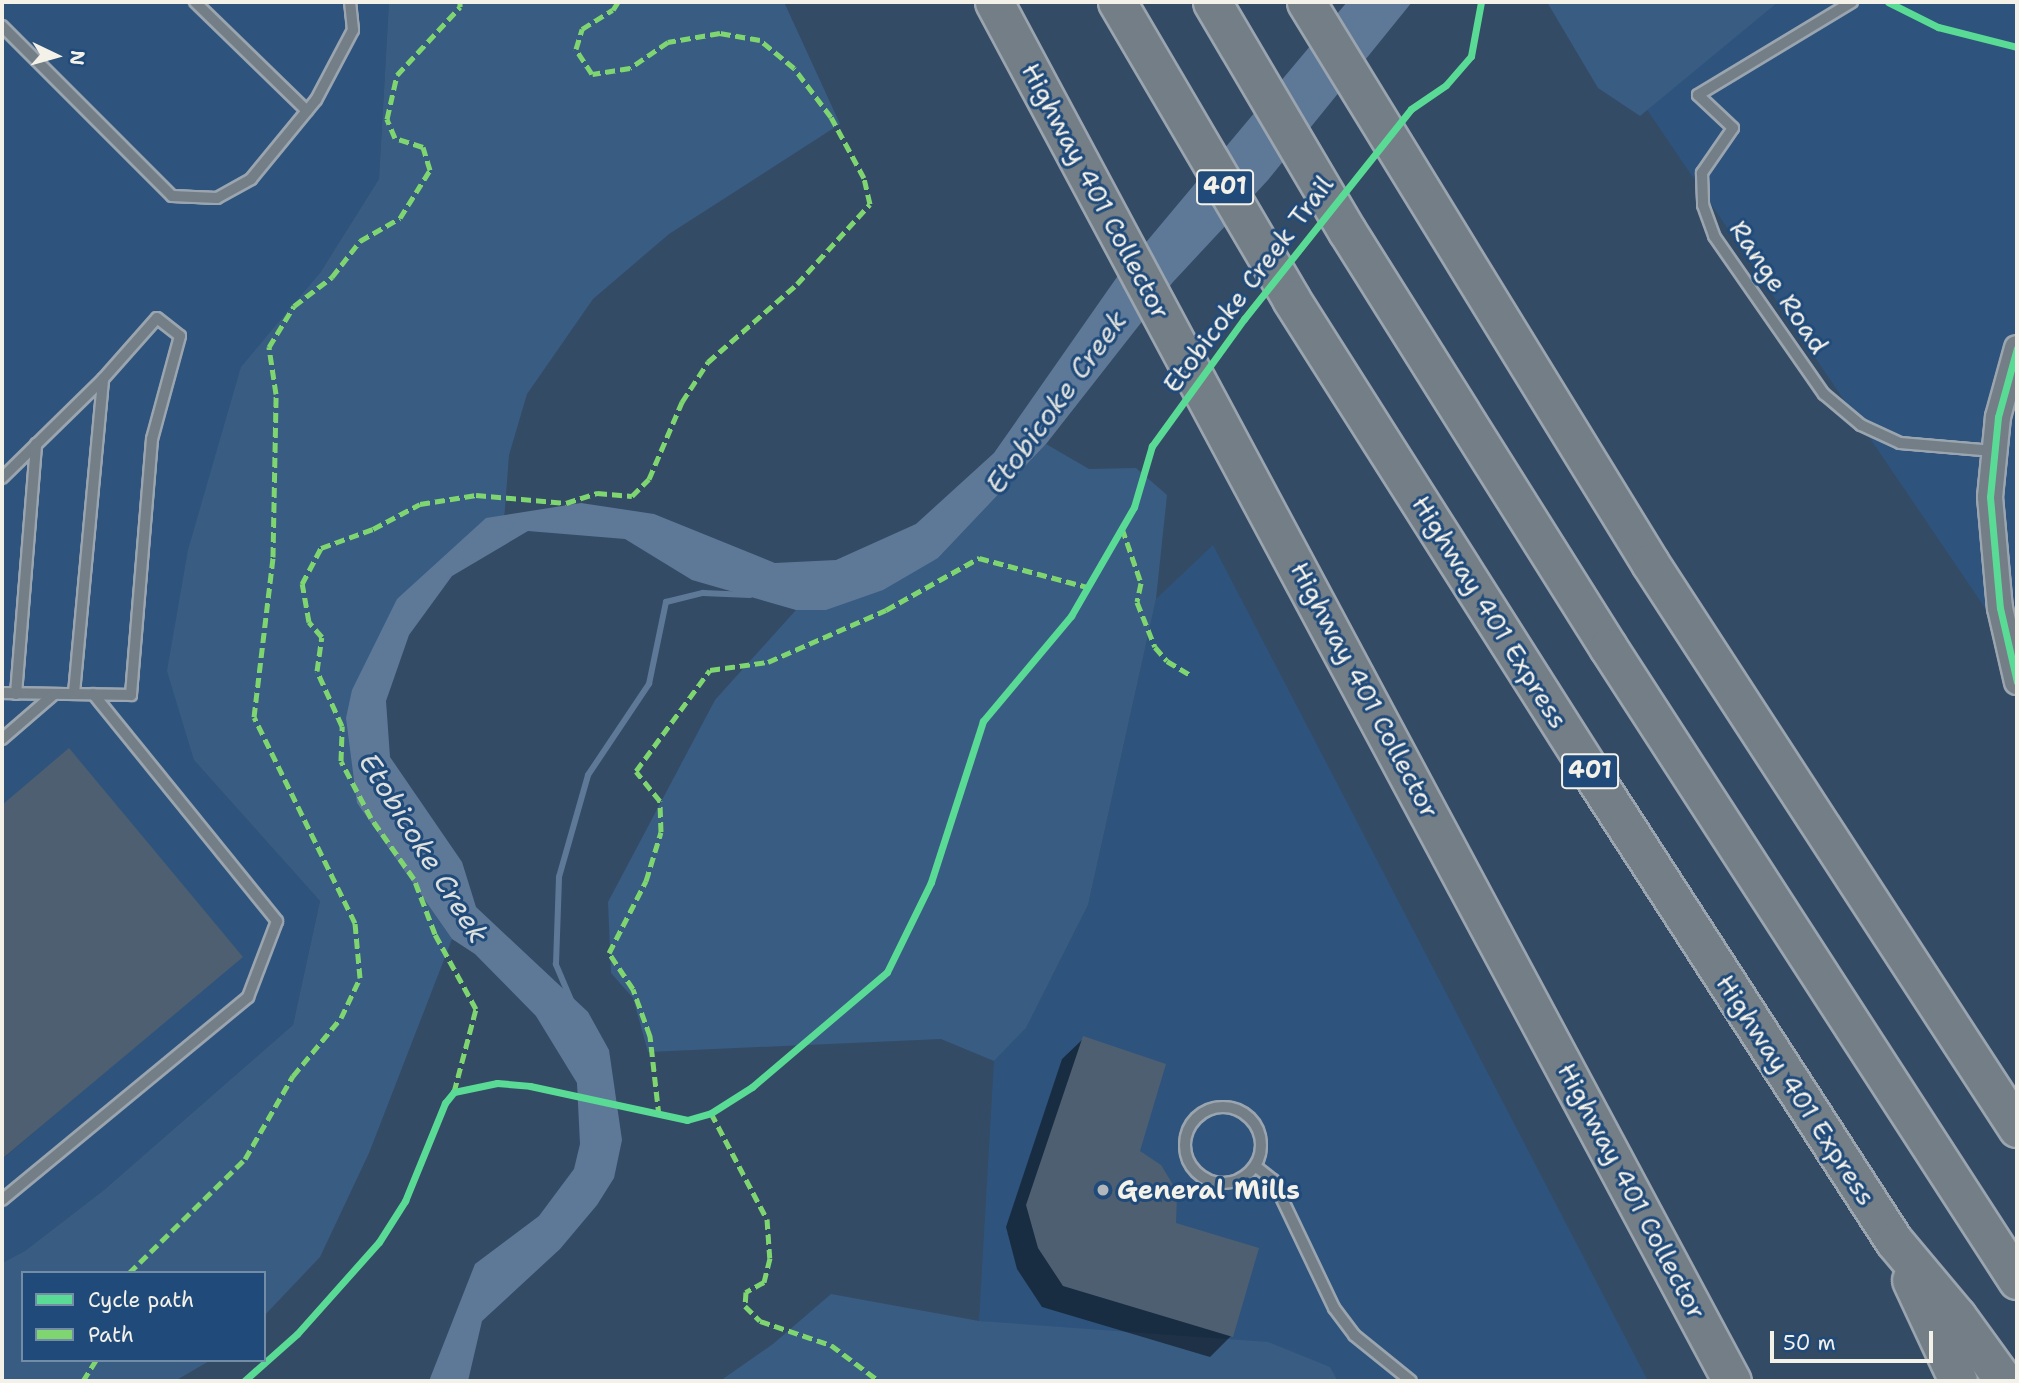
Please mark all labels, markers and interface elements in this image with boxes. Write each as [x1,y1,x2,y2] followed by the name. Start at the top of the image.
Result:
[21,21,91,91] north arrow
[64,49,91,66] text: N
[1015,58,1177,324] street label: Highway 401 Collector
[1195,167,1255,208] road number: 401
[1156,169,1340,399] street label: Etobicoke Creek Trail
[1723,214,1835,360] street label: Range Road
[978,304,1134,500] water label: Etobicoke Creek
[1406,490,1574,734] street label: Highway 401 Express
[1284,557,1446,823] street label: Highway 401 Collector
[352,747,496,949] water label: Etobicoke Creek
[1560,750,1620,792] road number: 401
[1710,969,1882,1211] street label: Highway 401 Express
[1551,1058,1713,1324] street label: Highway 401 Collector
[1117,1174,1300,1206] place label: General Mills
[1095,1182,1111,1198] marker: General Mills
[21,1271,266,1362] legend
[88,1286,194,1314] text: Cycle path
[1774,1316,1937,1360] scale bar
[88,1321,134,1349] text: Path
[1783,1329,1836,1357] text: 50 m

